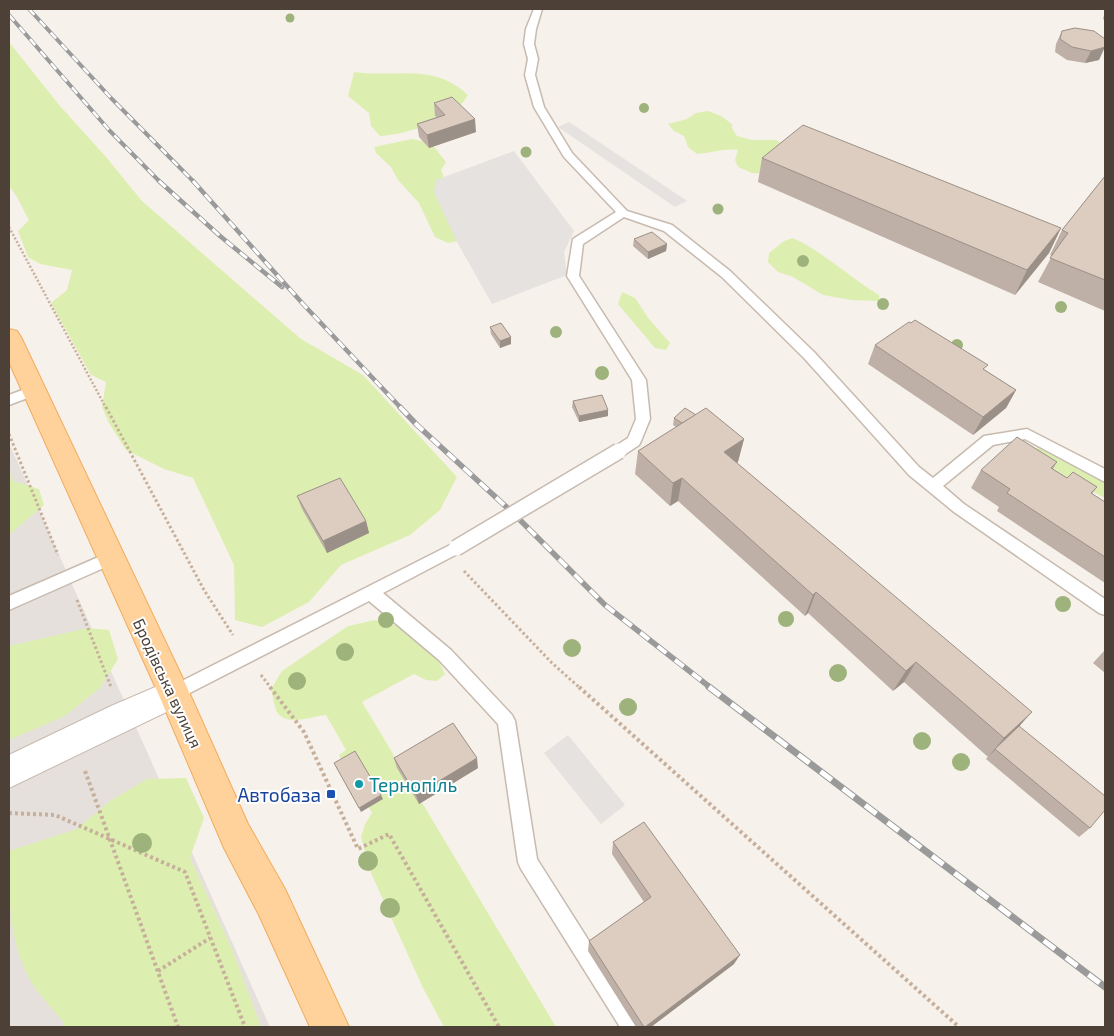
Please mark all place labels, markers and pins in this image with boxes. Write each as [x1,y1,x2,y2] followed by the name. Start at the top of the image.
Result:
[369,773,457,796] place label: Тернопіль
[353,778,365,790] marker: Тернопіль
[237,783,321,806] place label: Автобаза
[325,788,337,800] marker: Автобаза

